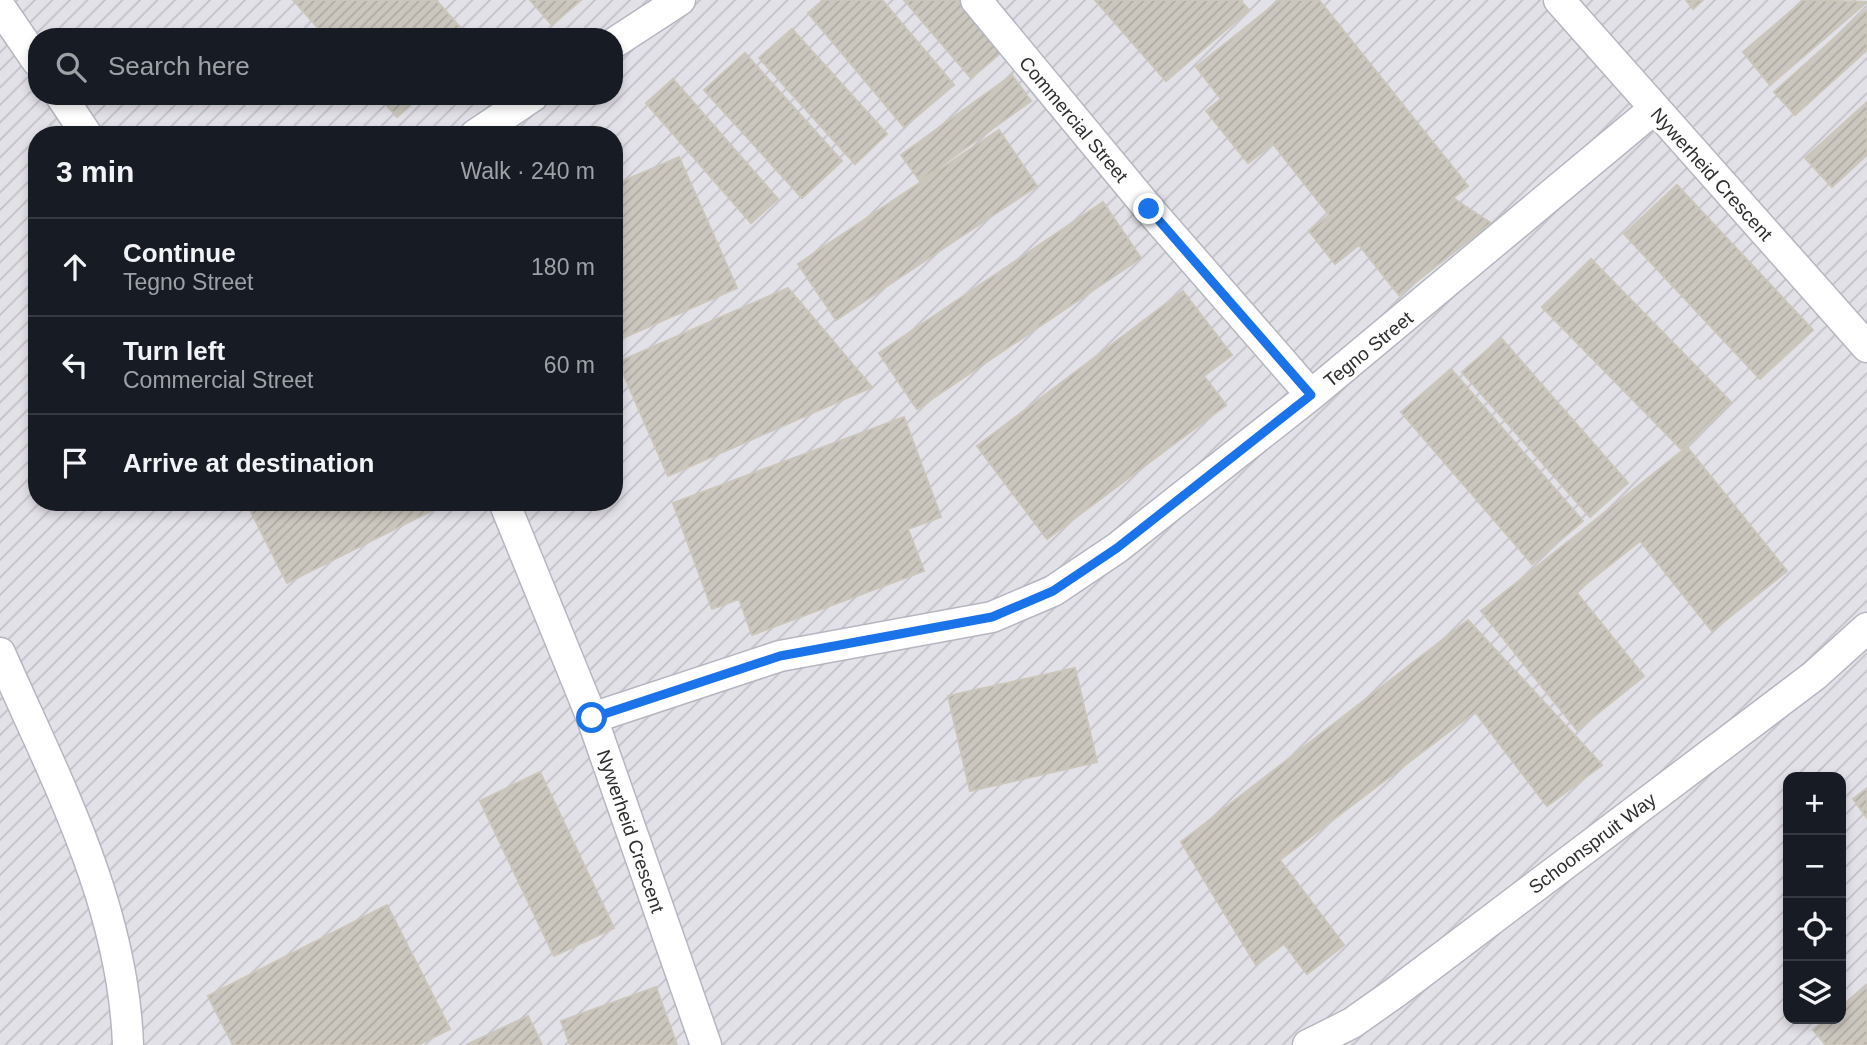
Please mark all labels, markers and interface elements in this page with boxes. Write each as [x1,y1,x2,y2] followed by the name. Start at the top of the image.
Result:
[28,28,623,105] search box
[52,48,90,86] icon: search
[108,51,250,81] text: Search here
[1015,52,1133,187] street label: Commercial Street
[1647,104,1777,245] street label: Nywerheid Crescent
[56,155,134,188] text: 3 min
[460,158,595,184] text: Walk · 240 m
[1133,193,1164,224] route end
[123,238,236,268] text: Continue
[56,248,94,286] icon: ahead
[531,254,595,280] text: 180 m
[123,269,253,295] text: Tegno Street
[1320,307,1417,391] street label: Tegno Street
[123,336,225,366] text: Turn left
[56,346,94,384] icon: left
[544,352,595,378] text: 60 m
[123,367,313,393] text: Commercial Street
[56,444,94,482] icon: arrive
[123,448,374,478] text: Arrive at destination
[576,702,607,733] route start
[593,747,669,916] street label: Nywerheid Crescent
[1783,772,1846,1024] map controls
[1783,772,1846,835] button: +
[1525,789,1660,898] street label: Schoonspruit Way
[1783,835,1846,898] button: −
[1783,898,1846,961] button: locate
[1783,961,1846,1024] button: layers

